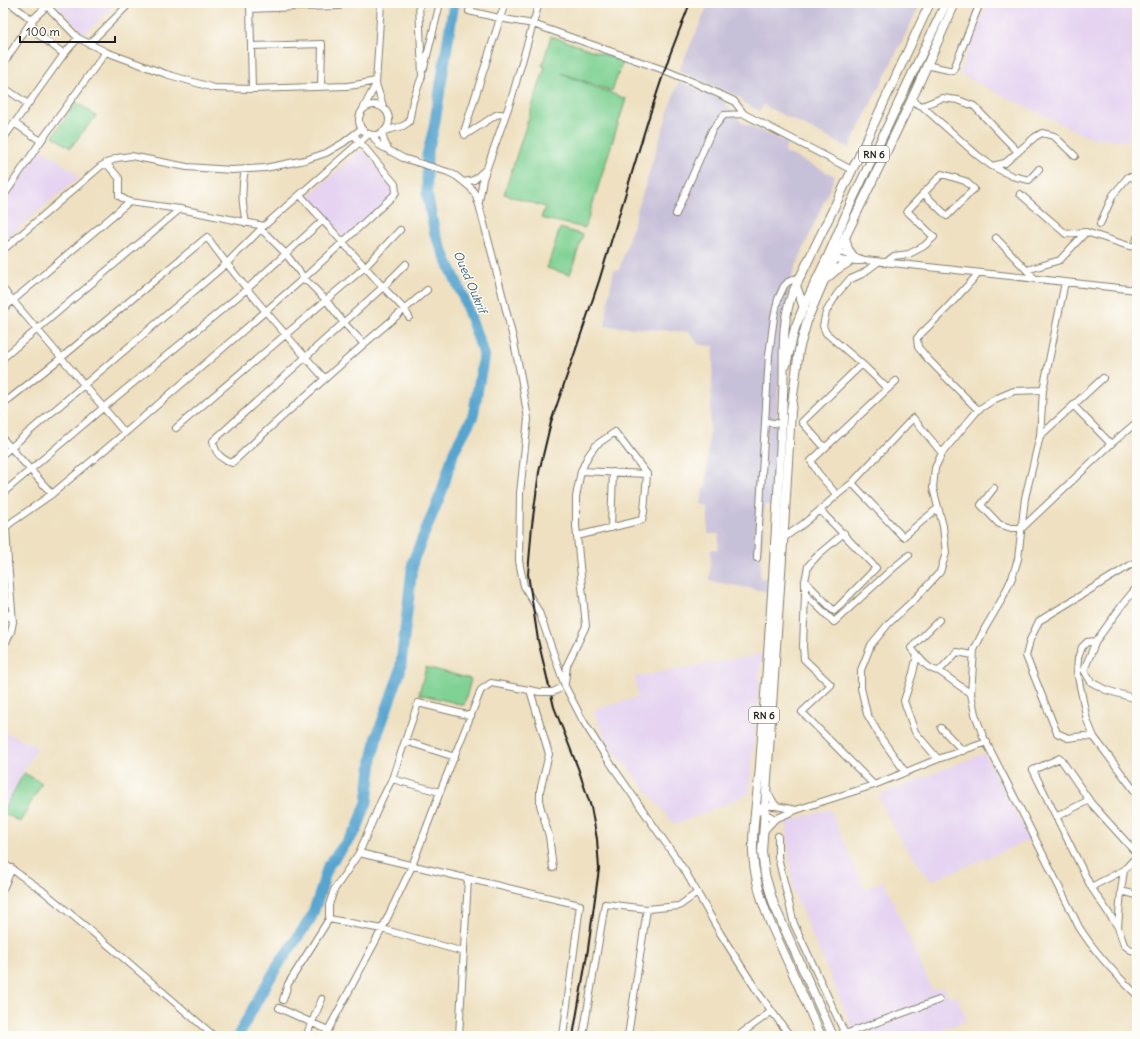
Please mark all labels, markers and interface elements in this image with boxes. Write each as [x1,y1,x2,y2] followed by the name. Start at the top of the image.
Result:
[20,18,115,44] scale bar
[26,24,60,39] text: 100 m
[859,146,889,162] road number: RN 6
[451,248,492,318] water label: Oued Oukrif
[749,707,779,723] road number: RN 6

